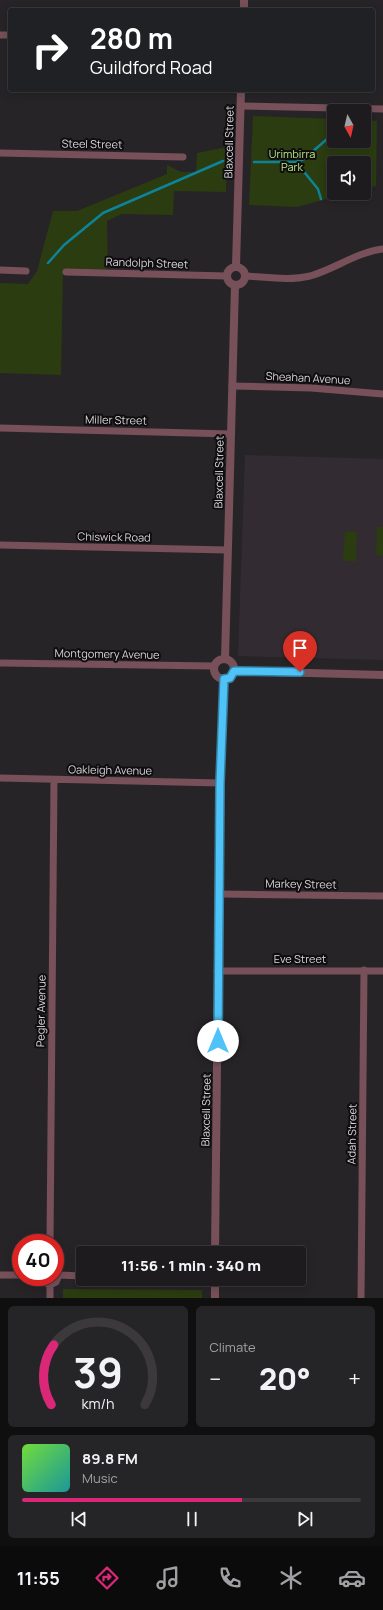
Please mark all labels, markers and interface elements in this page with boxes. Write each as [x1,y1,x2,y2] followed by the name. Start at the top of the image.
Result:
[90,19,173,57] text: 280 m
[24,24,76,76] icon: right
[90,55,212,79] text: Guildford Road
[327,104,371,148] north arrow
[327,104,371,200] map controls
[220,105,237,179] street label: Blaxcell Street
[61,135,123,152] street label: Steel Street
[269,146,315,174] park label: Urimbirra Park
[327,156,371,200] button: sound
[105,254,189,271] street label: Randolph Street
[265,368,351,387] street label: Sheahan Avenue
[85,411,147,428] street label: Miller Street
[210,435,227,509] street label: Blaxcell Street
[77,528,151,545] street label: Chiswick Road
[283,631,317,672] pin
[289,637,311,659] icon: arrive
[54,645,160,662] street label: Montgomery Avenue
[68,761,153,778] street label: Oakleigh Avenue
[265,875,337,892] street label: Markey Street
[274,951,326,966] street label: Eve Street
[32,974,49,1047] street label: Pegler Avenue
[197,1020,239,1062] position arrow
[197,1073,214,1147] street label: Blaxcell Street
[343,1104,360,1164] street label: Adah Street
[12,1234,64,1286] speed limit sign: 40
[121,1255,261,1276] text: 11:56 · 1 min · 340 m
[210,1338,256,1356] text: Climate
[73,1343,123,1399] text: 39
[259,1358,311,1399] text: 20°
[210,1364,221,1394] text: −
[348,1364,361,1394] text: +
[81,1393,114,1412] text: km/h
[82,1448,138,1469] text: 89.8 FM
[82,1469,118,1487] text: Music
[68,1508,90,1530] icon: previous
[181,1508,203,1530] icon: pause
[294,1508,316,1530] icon: next
[93,1564,121,1592] icon: directions
[154,1564,182,1592] icon: music
[216,1564,244,1592] icon: phone
[277,1564,305,1592] icon: climate
[338,1564,366,1592] icon: car
[17,1566,60,1590] text: 11:55

